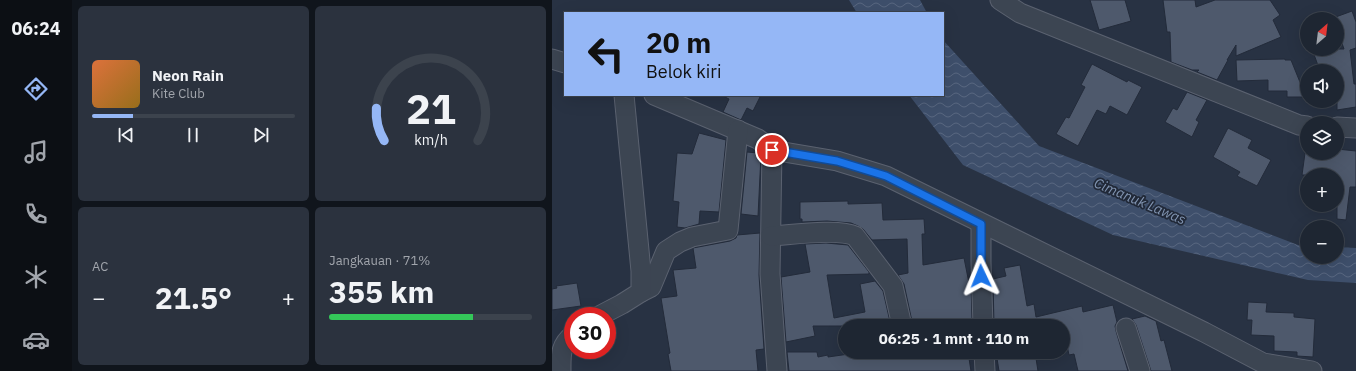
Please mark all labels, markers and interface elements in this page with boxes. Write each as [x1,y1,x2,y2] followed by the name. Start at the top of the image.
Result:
[1300,12,1344,56] north arrow
[1300,12,1344,264] map controls
[11,17,61,40] text: 06:24
[646,24,711,61] text: 20 m
[580,28,632,80] icon: left
[646,60,721,83] text: Belok kiri
[1300,64,1344,108] button: sound
[152,66,224,85] text: Neon Rain
[22,75,50,103] icon: directions
[406,81,455,135] text: 21
[152,85,205,102] text: Kite Club
[1300,116,1344,160] button: layers
[115,124,137,146] icon: previous
[182,124,204,146] icon: pause
[250,124,272,146] icon: next
[414,130,447,149] text: km/h
[755,133,789,167] pin
[22,138,50,166] icon: music
[761,139,783,161] icon: arrive
[1300,168,1344,212] button: +
[1091,174,1189,229] water label: Cimanuk Lawas
[22,200,50,228] icon: phone
[1300,220,1344,264] button: −
[329,252,430,269] text: Jangkauan · 71%
[960,255,1002,297] position arrow
[92,258,108,275] text: AC
[22,263,50,291] icon: climate
[329,272,434,311] text: 355 km
[155,278,232,317] text: 21.5°
[92,283,105,312] text: −
[282,283,295,312] text: +
[564,307,616,359] speed limit sign: 30
[22,326,50,354] icon: car
[879,329,1029,348] text: 06:25 · 1 mnt · 110 m

